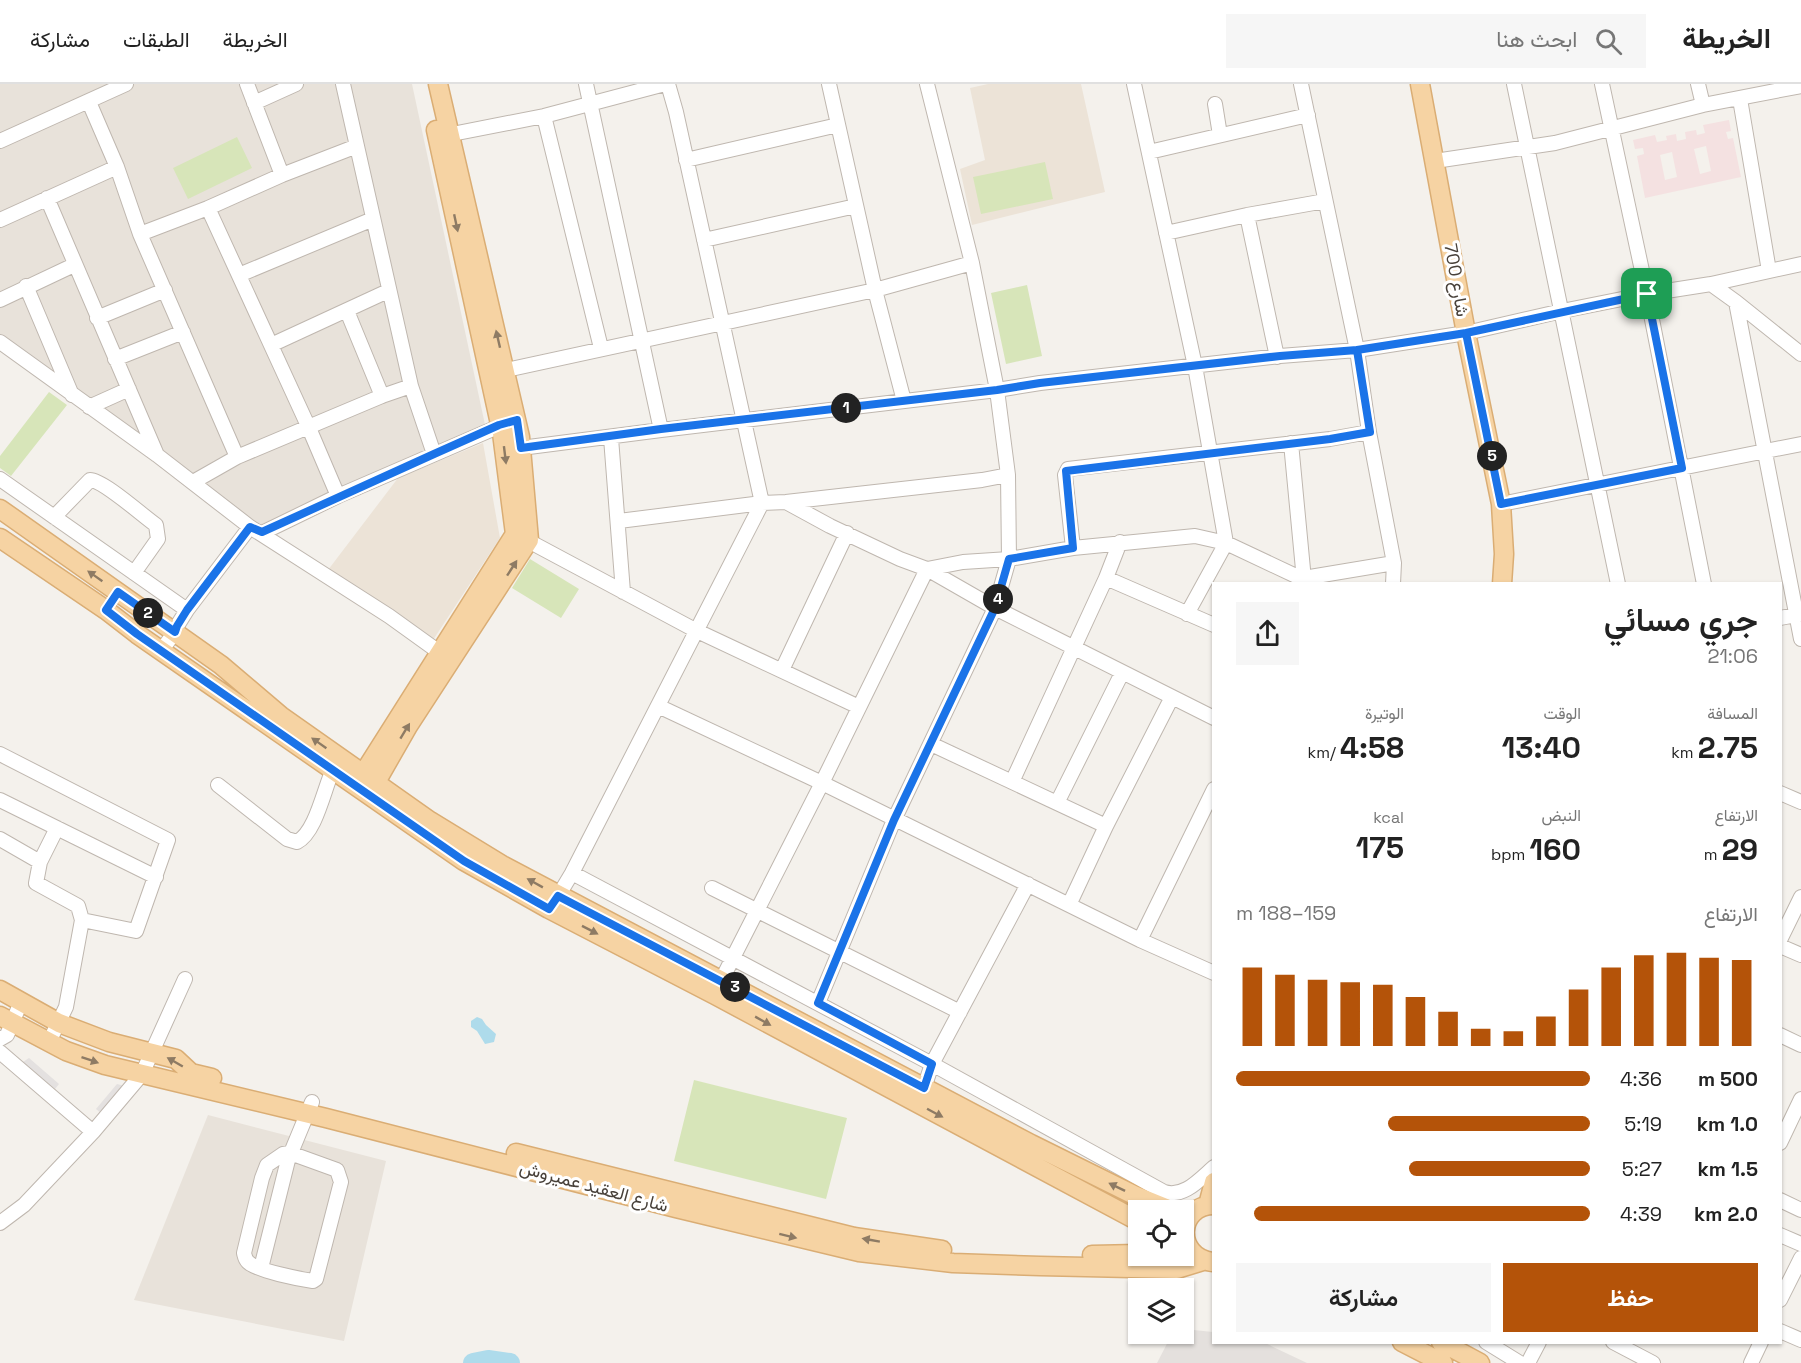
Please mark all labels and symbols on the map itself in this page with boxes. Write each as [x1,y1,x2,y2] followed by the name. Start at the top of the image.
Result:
[452,214,461,233] one-way arrow
[1438,242,1475,319] street label: شارع 700
[1621,268,1672,319] pin
[493,330,503,348] one-way arrow
[831,393,861,423] pin: 1
[1477,441,1507,471] pin: 5
[500,446,509,465] one-way arrow
[506,560,517,576] one-way arrow
[88,570,104,582] one-way arrow
[983,584,1013,614] pin: 4
[133,598,163,628] pin: 2
[400,723,411,739] one-way arrow
[311,737,327,749] one-way arrow
[526,878,543,888] one-way arrow
[582,926,599,935] one-way arrow
[720,972,750,1002] pin: 3
[755,1016,772,1026] one-way arrow
[81,1055,99,1065] one-way arrow
[166,1057,183,1067] one-way arrow
[927,1108,944,1118] one-way arrow
[517,1155,671,1218] street label: شارع العقيد عميروش
[1109,1182,1126,1192] one-way arrow
[779,1231,797,1241] one-way arrow
[861,1235,880,1244] one-way arrow

